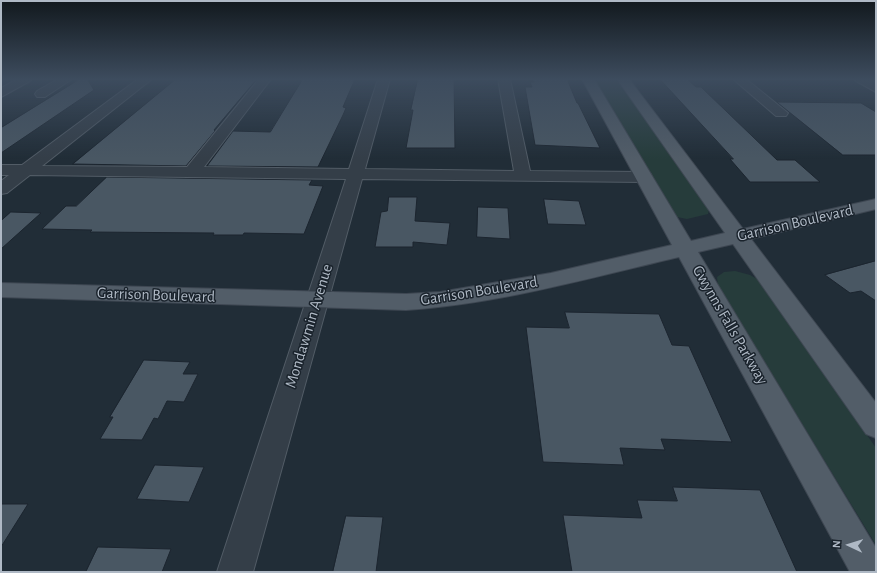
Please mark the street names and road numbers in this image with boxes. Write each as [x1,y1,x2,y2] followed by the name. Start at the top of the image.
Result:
[735,200,855,246] street label: Garrison Boulevard
[281,262,337,390] street label: Mondawmin Avenue
[688,262,772,388] street label: Gwynns Falls Parkway
[419,272,539,310] street label: Garrison Boulevard
[97,283,215,307] street label: Garrison Boulevard

